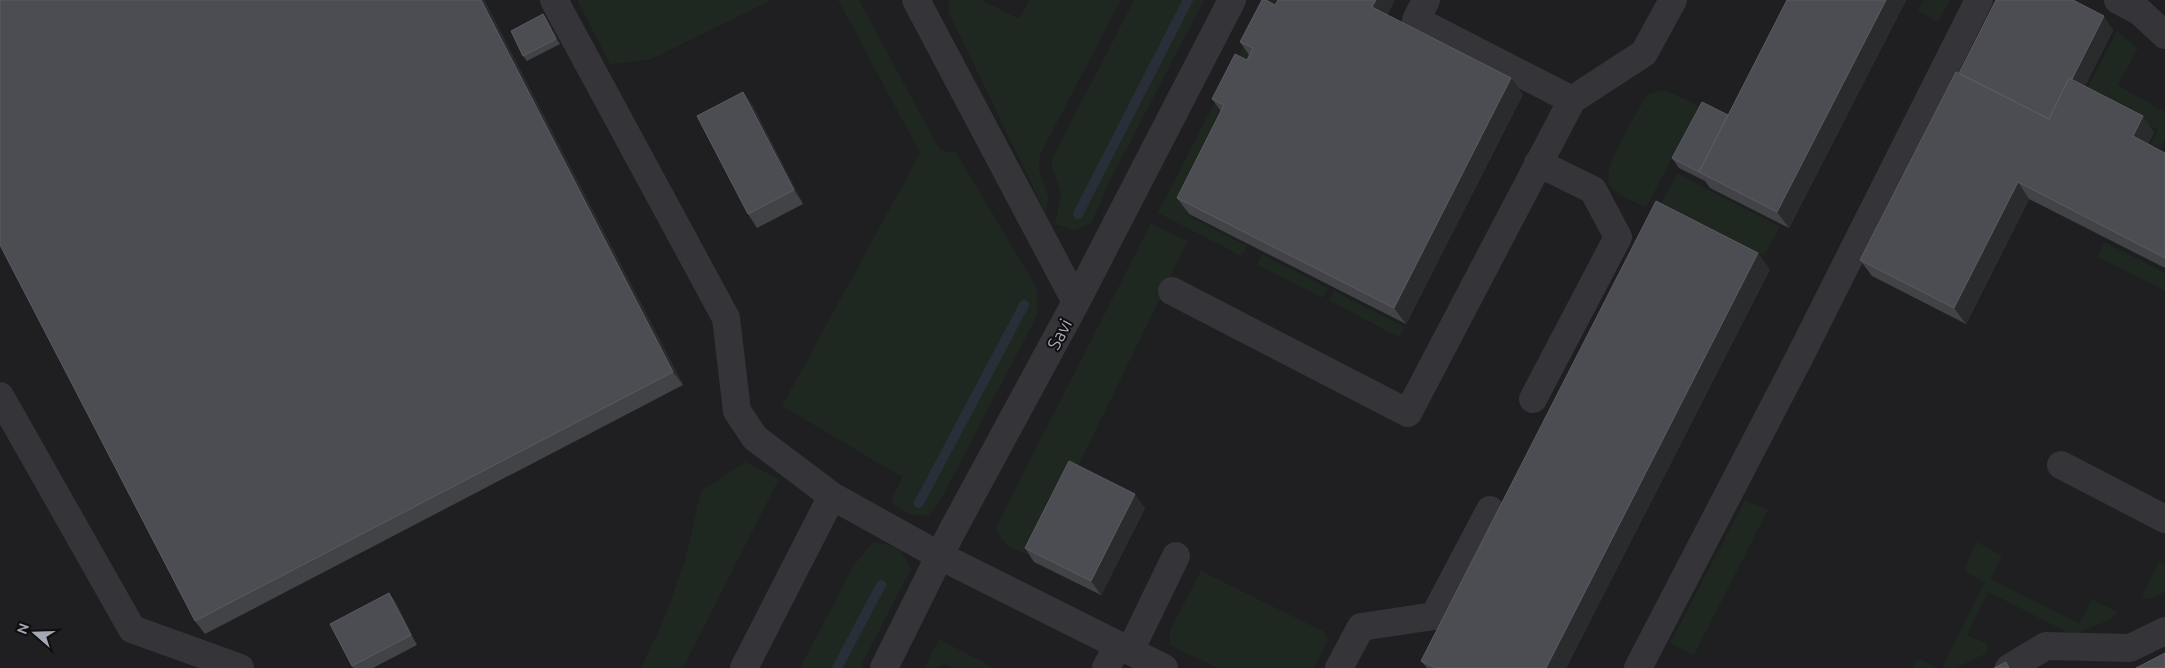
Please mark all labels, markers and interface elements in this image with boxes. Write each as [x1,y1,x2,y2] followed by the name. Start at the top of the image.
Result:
[1043,315,1075,353] street label: Savi
[10,608,60,658] north arrow
[13,621,32,636] text: N

